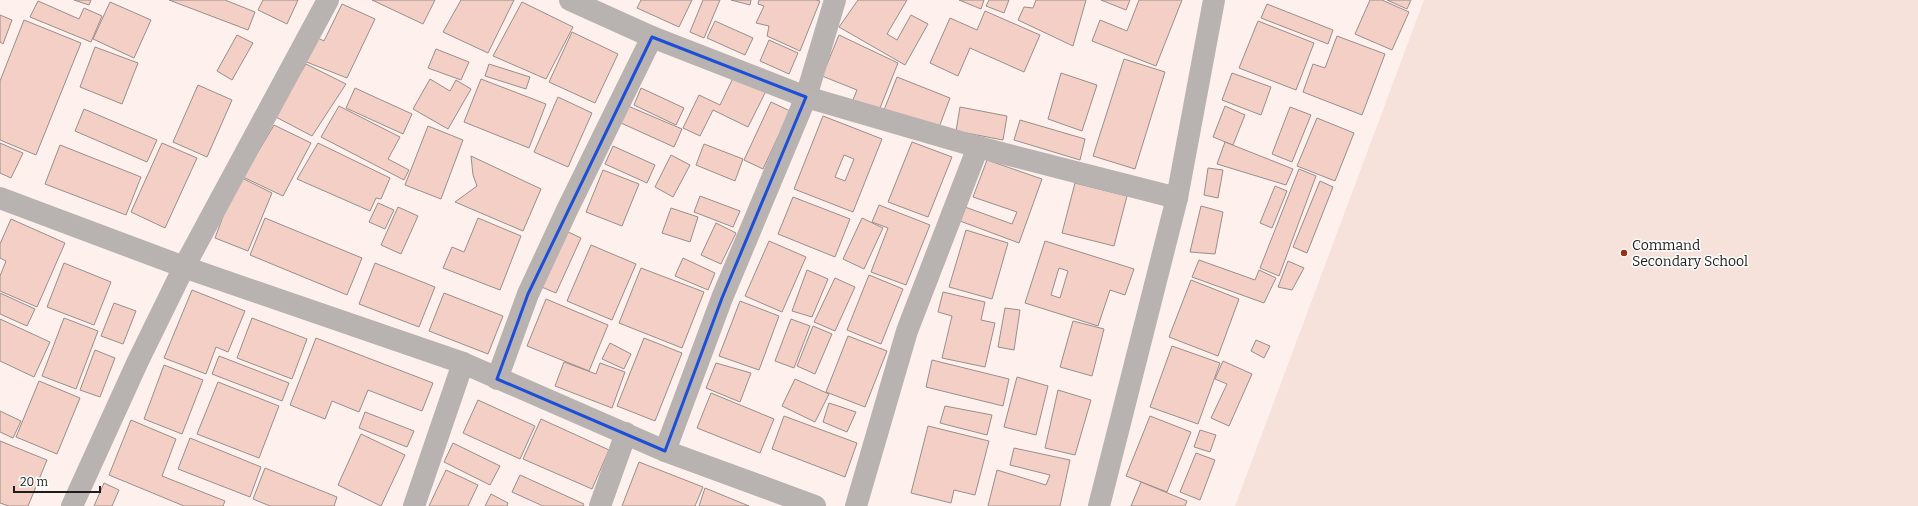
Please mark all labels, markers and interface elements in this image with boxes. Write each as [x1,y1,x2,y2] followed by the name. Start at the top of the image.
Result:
[1632,237,1748,270] place label: Command Secondary School
[1619,248,1629,258] marker: Command Secondary School
[14,468,100,494] scale bar
[20,475,49,489] text: 20 m

